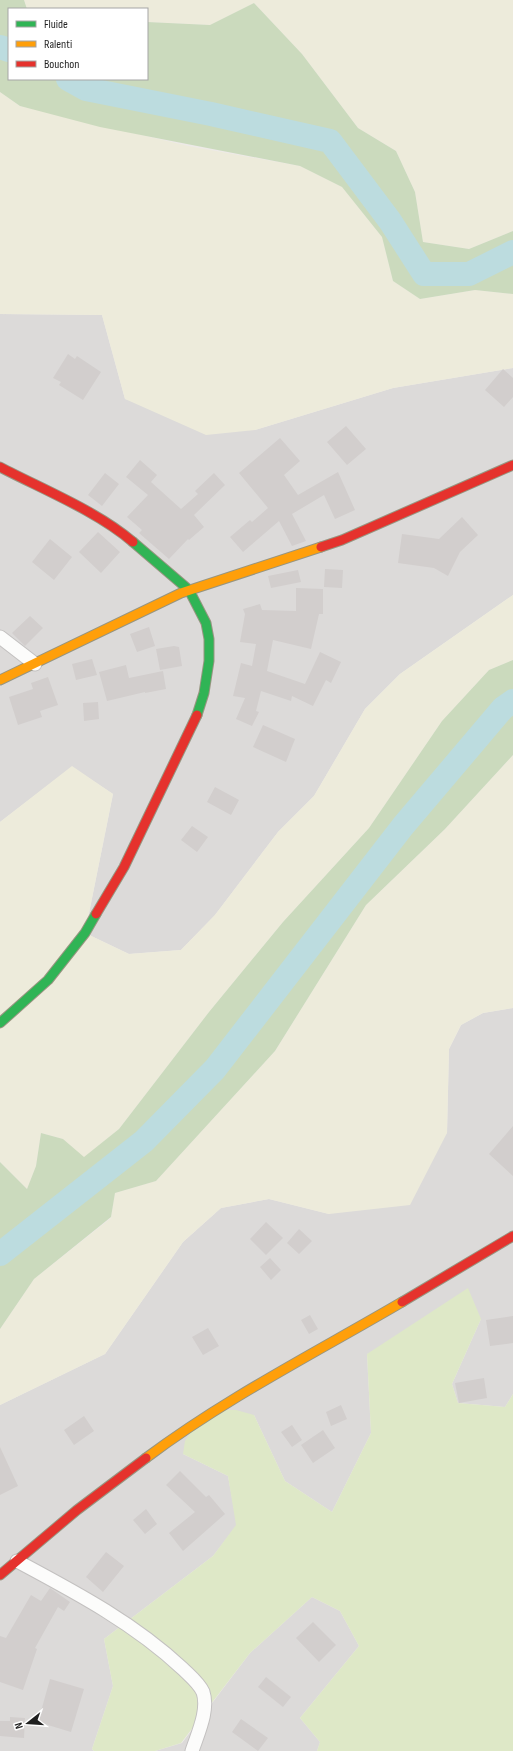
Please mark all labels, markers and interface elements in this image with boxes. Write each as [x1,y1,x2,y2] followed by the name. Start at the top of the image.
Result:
[8,8,148,80] legend
[44,17,68,32] text: Fluide
[44,37,72,52] text: Ralenti
[44,57,79,72] text: Bouchon
[8,1703,48,1743] north arrow
[12,1721,26,1730] text: N

